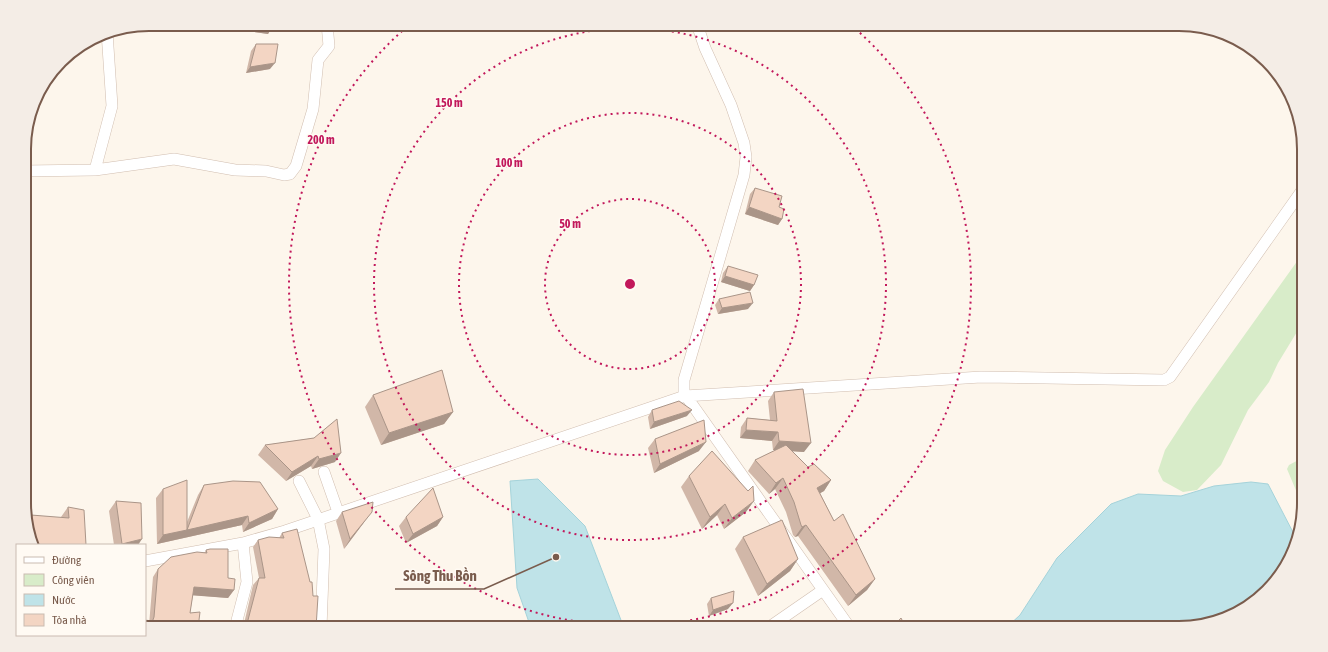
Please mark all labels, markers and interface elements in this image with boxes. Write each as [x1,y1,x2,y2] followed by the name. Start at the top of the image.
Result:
[435,96,463,110] text: 150 m
[307,133,335,147] text: 200 m
[495,156,523,170] text: 100 m
[559,217,581,231] text: 50 m
[623,277,637,291] centre of rings
[16,544,146,636] legend
[52,553,82,567] text: Đường
[395,562,484,589] callout: Sông Thu Bồn
[403,567,477,584] text: Sông Thu Bồn
[52,573,95,587] text: Công viên
[52,593,76,607] text: Nước
[52,613,87,627] text: Tòa nhà

